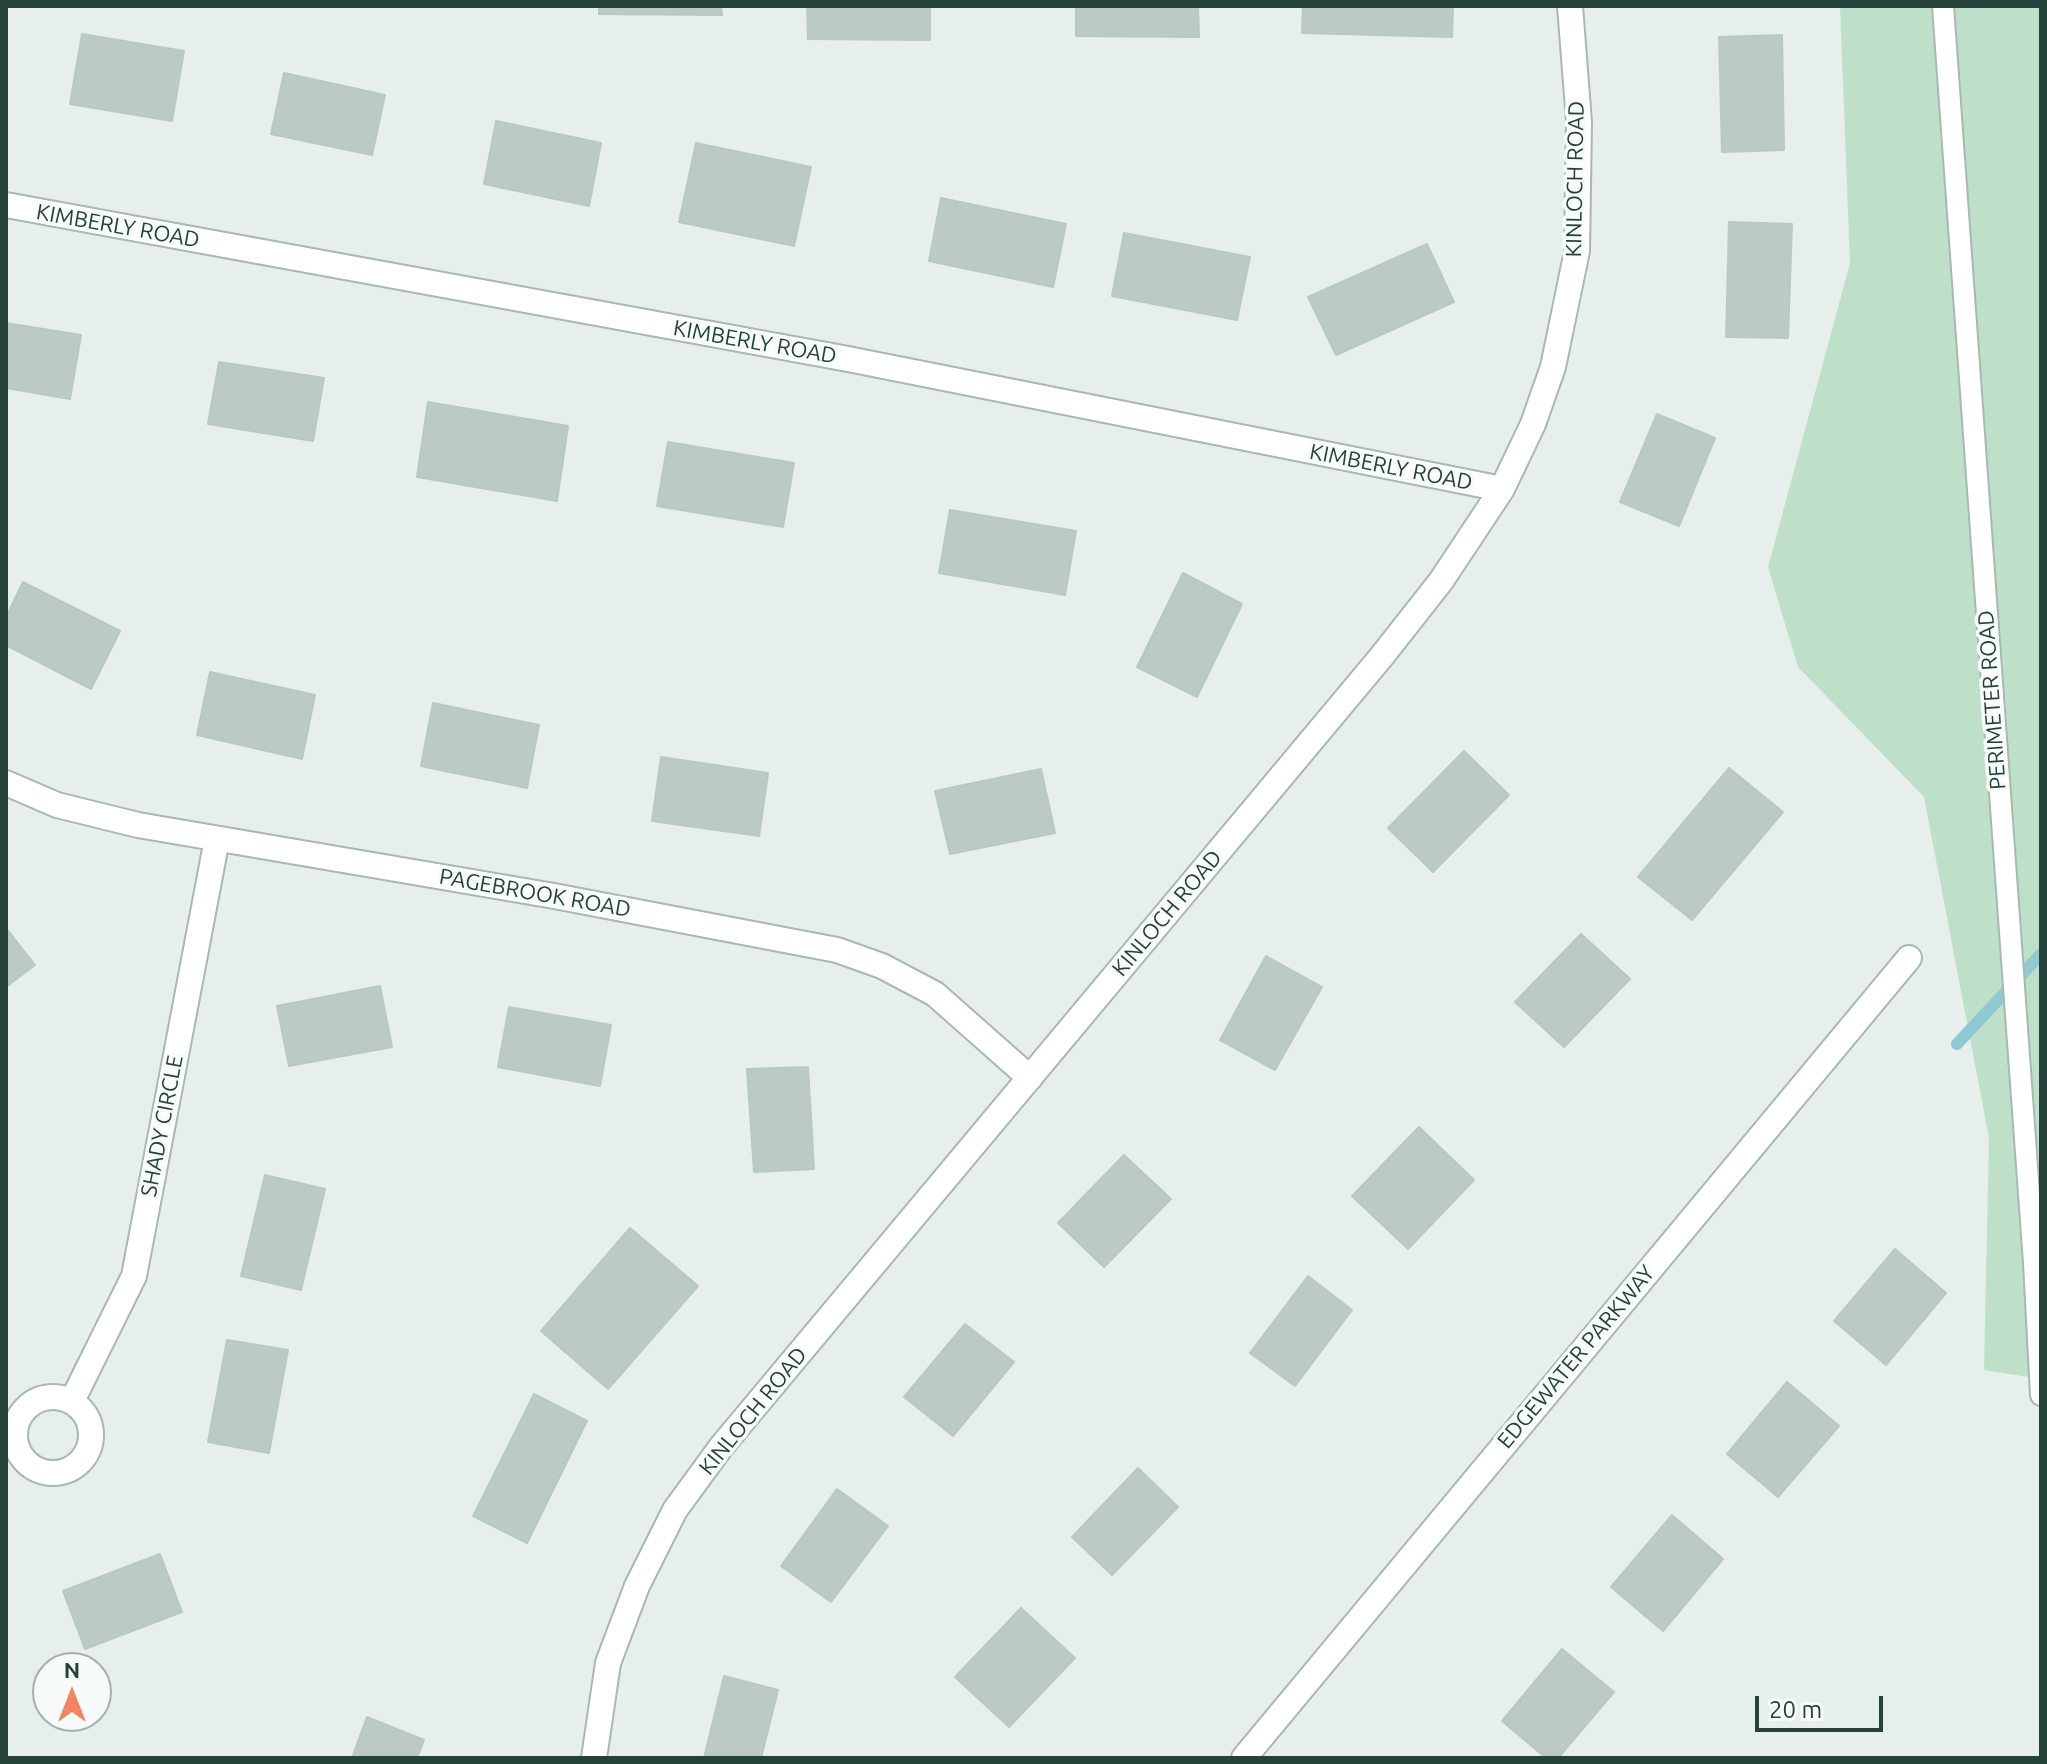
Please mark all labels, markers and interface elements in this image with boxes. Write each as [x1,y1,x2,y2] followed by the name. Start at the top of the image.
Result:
[1560,101,1590,257] street label: KINLOCH ROAD
[34,199,202,253] street label: KIMBERLY ROAD
[671,315,839,369] street label: KIMBERLY ROAD
[1307,438,1475,496] street label: KIMBERLY ROAD
[1973,609,2011,791] street label: PERIMETER ROAD
[1107,845,1227,981] street label: KINLOCH ROAD
[437,863,633,923] street label: PAGEBROOK ROAD
[135,1053,189,1199] street label: SHADY CIRCLE
[1492,1260,1660,1454] street label: EDGEWATER PARKWAY
[693,1342,813,1480] street label: KINLOCH ROAD
[32,1652,112,1732] north arrow
[64,1657,80,1682] text: N
[1759,1680,1887,1730] scale bar
[1769,1696,1822,1723] text: 20 m

